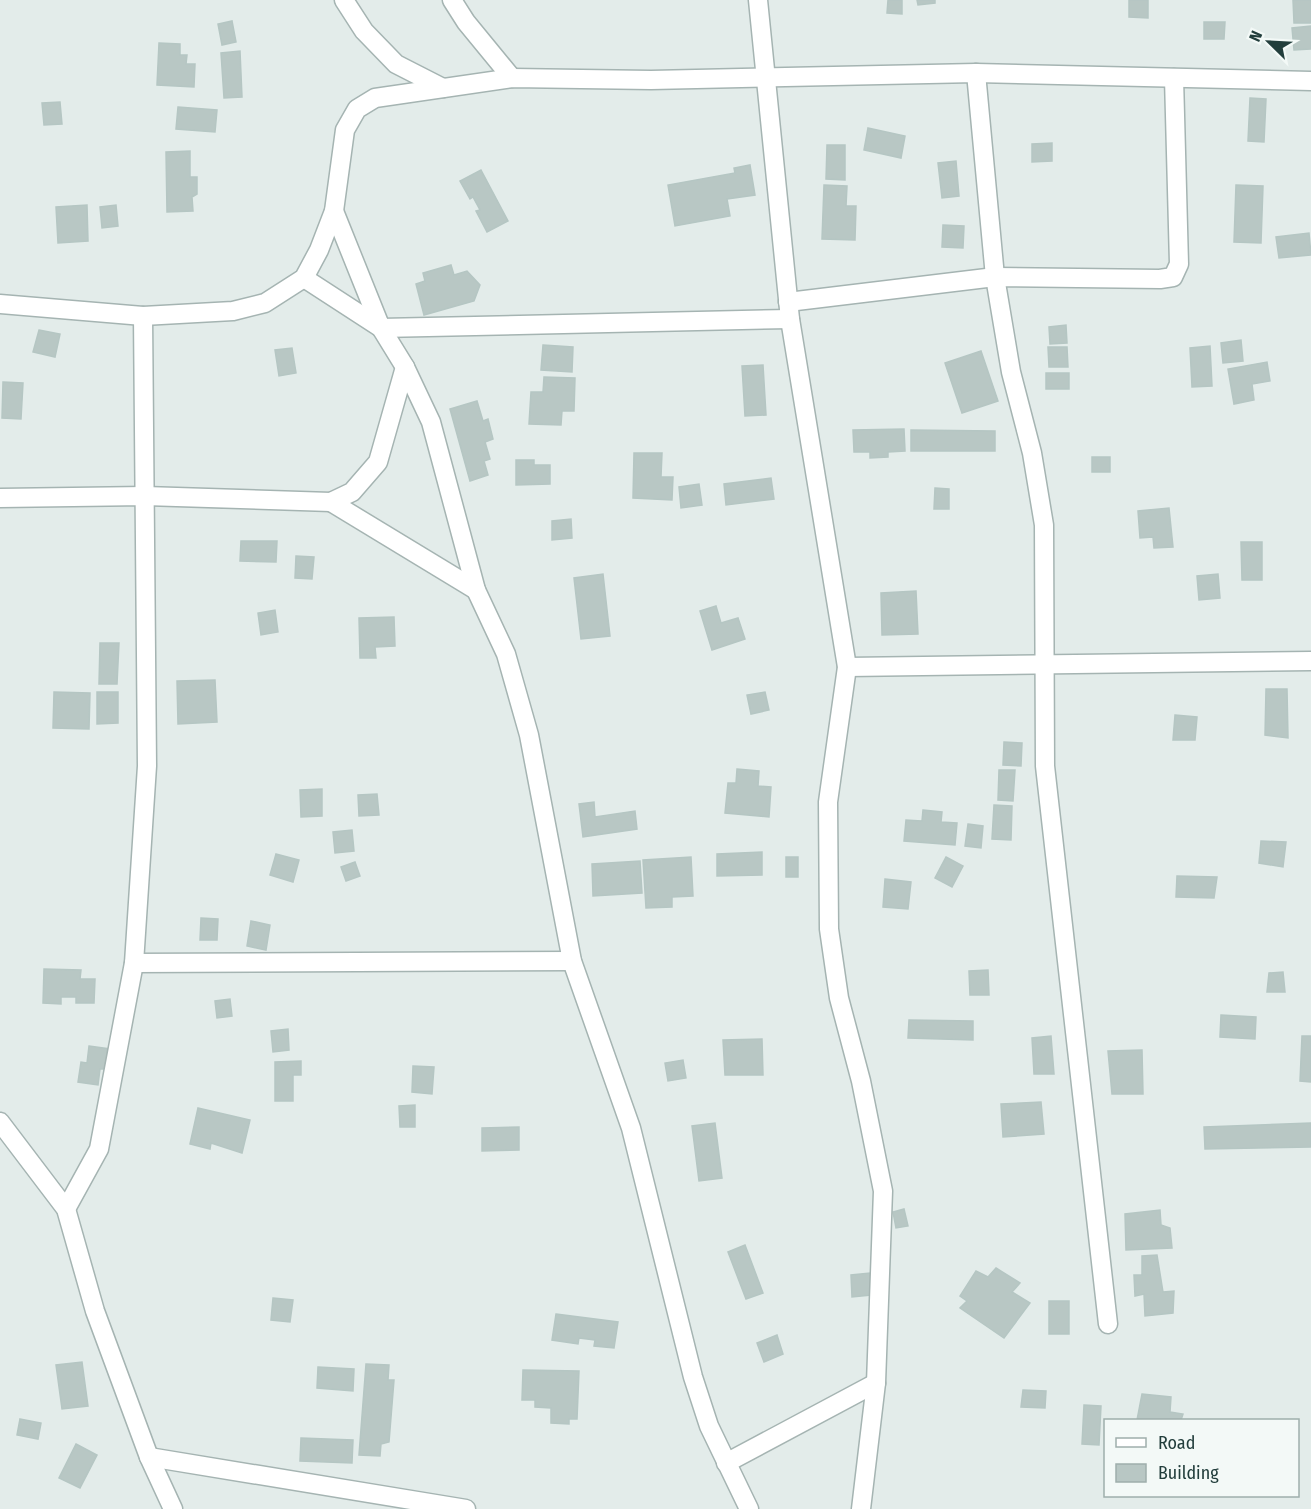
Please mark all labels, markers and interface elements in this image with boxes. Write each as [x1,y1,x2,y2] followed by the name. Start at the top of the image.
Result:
[1239,12,1299,72] north arrow
[1245,28,1266,44] text: N
[1104,1419,1299,1497] legend
[1158,1432,1195,1454] text: Road
[1158,1462,1219,1484] text: Building

